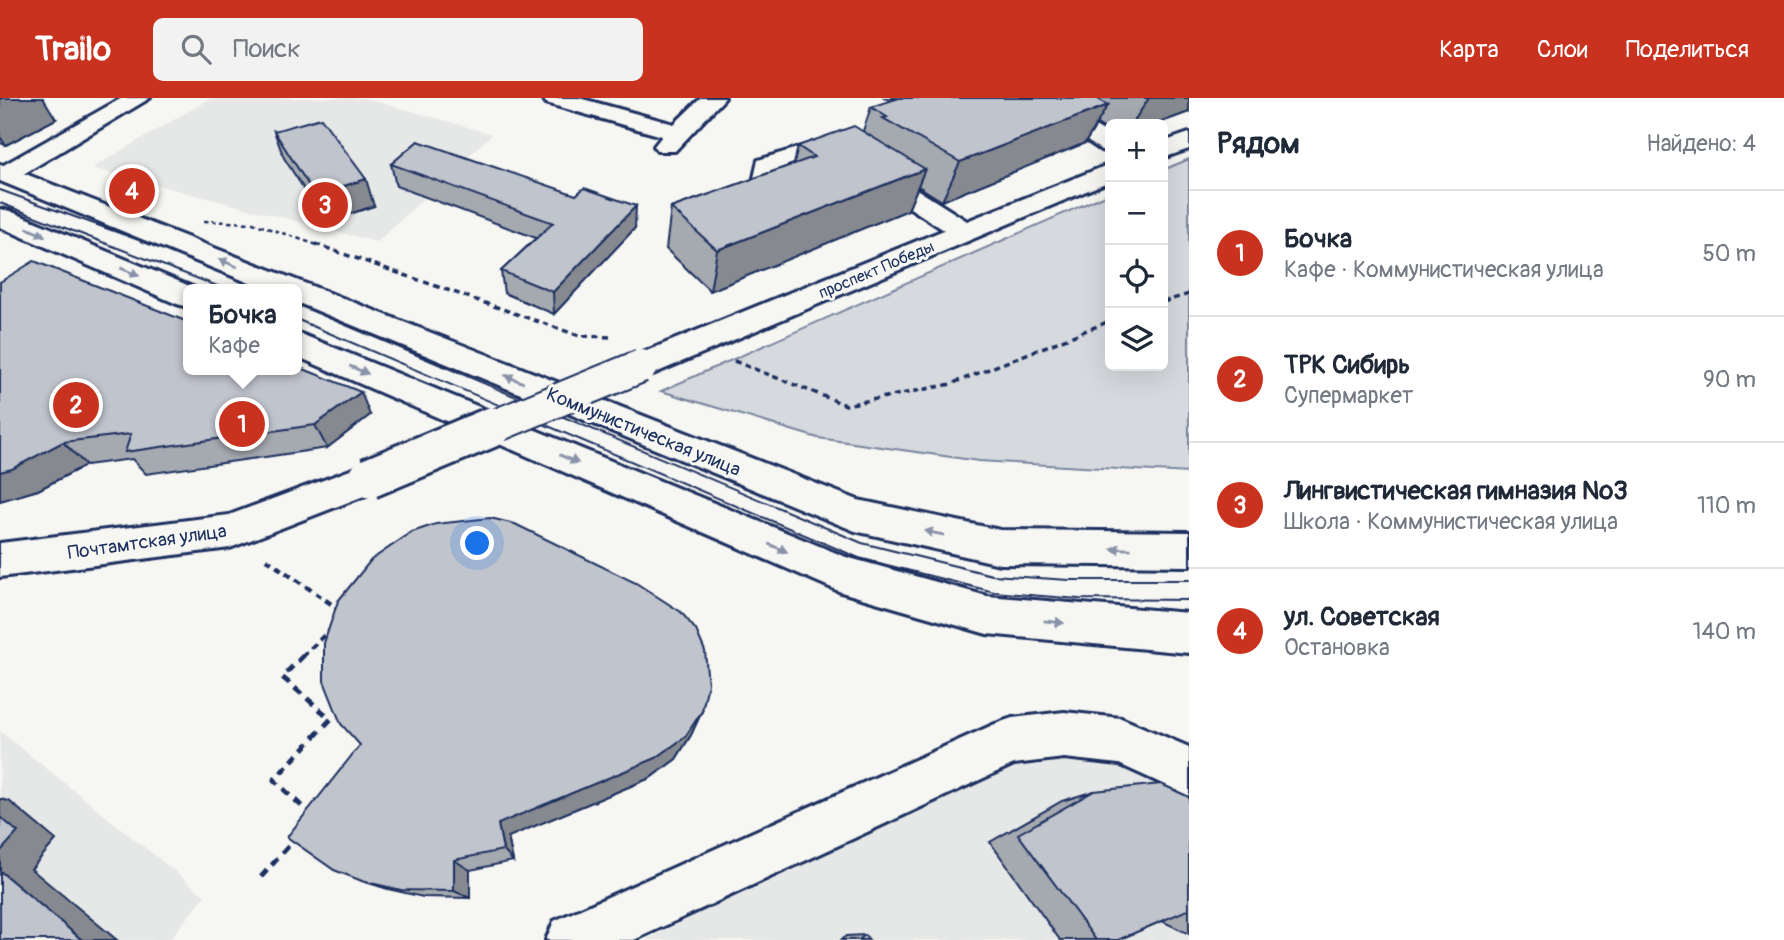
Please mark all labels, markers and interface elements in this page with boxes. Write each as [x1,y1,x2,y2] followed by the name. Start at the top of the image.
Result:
[153,18,643,81] search box
[35,29,111,70] text: Trailo
[177,30,215,68] icon: search
[233,33,301,65] text: Поиск
[1439,35,1499,64] text: Карта
[1537,35,1588,64] text: Слои
[1626,35,1749,64] text: Поделиться
[1105,119,1168,371] map controls
[1105,119,1168,182] button: +
[1217,125,1300,162] text: Рядом
[1646,129,1756,158] text: Найдено: 4
[109,165,155,217] pin: 4
[302,179,348,231] pin: 3
[1105,182,1168,245] button: −
[1284,223,1352,255] text: Бочка
[25,227,46,238] one-way arrow
[816,237,937,303] street label: проспект Победы
[1236,239,1245,268] text: 1
[1702,239,1756,268] text: 50 m
[1105,245,1168,308] button: locate
[1284,255,1604,284] text: Кафе · Коммунистическая улица
[218,258,239,269] one-way arrow
[119,267,140,278] one-way arrow
[183,284,302,375] popup
[208,299,277,331] text: Бочка
[1105,308,1168,371] button: layers
[208,331,260,360] text: Кафе
[1284,349,1410,381] text: ТРК Сибирь
[349,364,369,376] one-way arrow
[1234,365,1246,394] text: 2
[1703,365,1756,394] text: 90 m
[503,374,524,385] one-way arrow
[53,379,99,431] pin: 2
[1284,381,1413,410] text: Супермаркет
[543,382,744,482] street label: Коммунистическая улица
[219,398,265,450] pin: 1
[558,453,579,464] one-way arrow
[1284,475,1628,507] text: Лингвистическая гимназия №3
[1234,491,1246,520] text: 3
[1697,491,1756,520] text: 110 m
[1284,507,1618,536] text: Школа · Коммунистическая улица
[66,519,228,565] street label: Почтамтская улица
[460,526,494,560] your location
[922,527,944,538] one-way arrow
[768,542,789,553] one-way arrow
[1110,544,1132,555] one-way arrow
[1284,601,1440,633] text: ул. Советская
[1044,617,1066,628] one-way arrow
[1233,617,1247,646] text: 4
[1693,617,1756,646] text: 140 m
[1284,633,1390,662] text: Остановка

